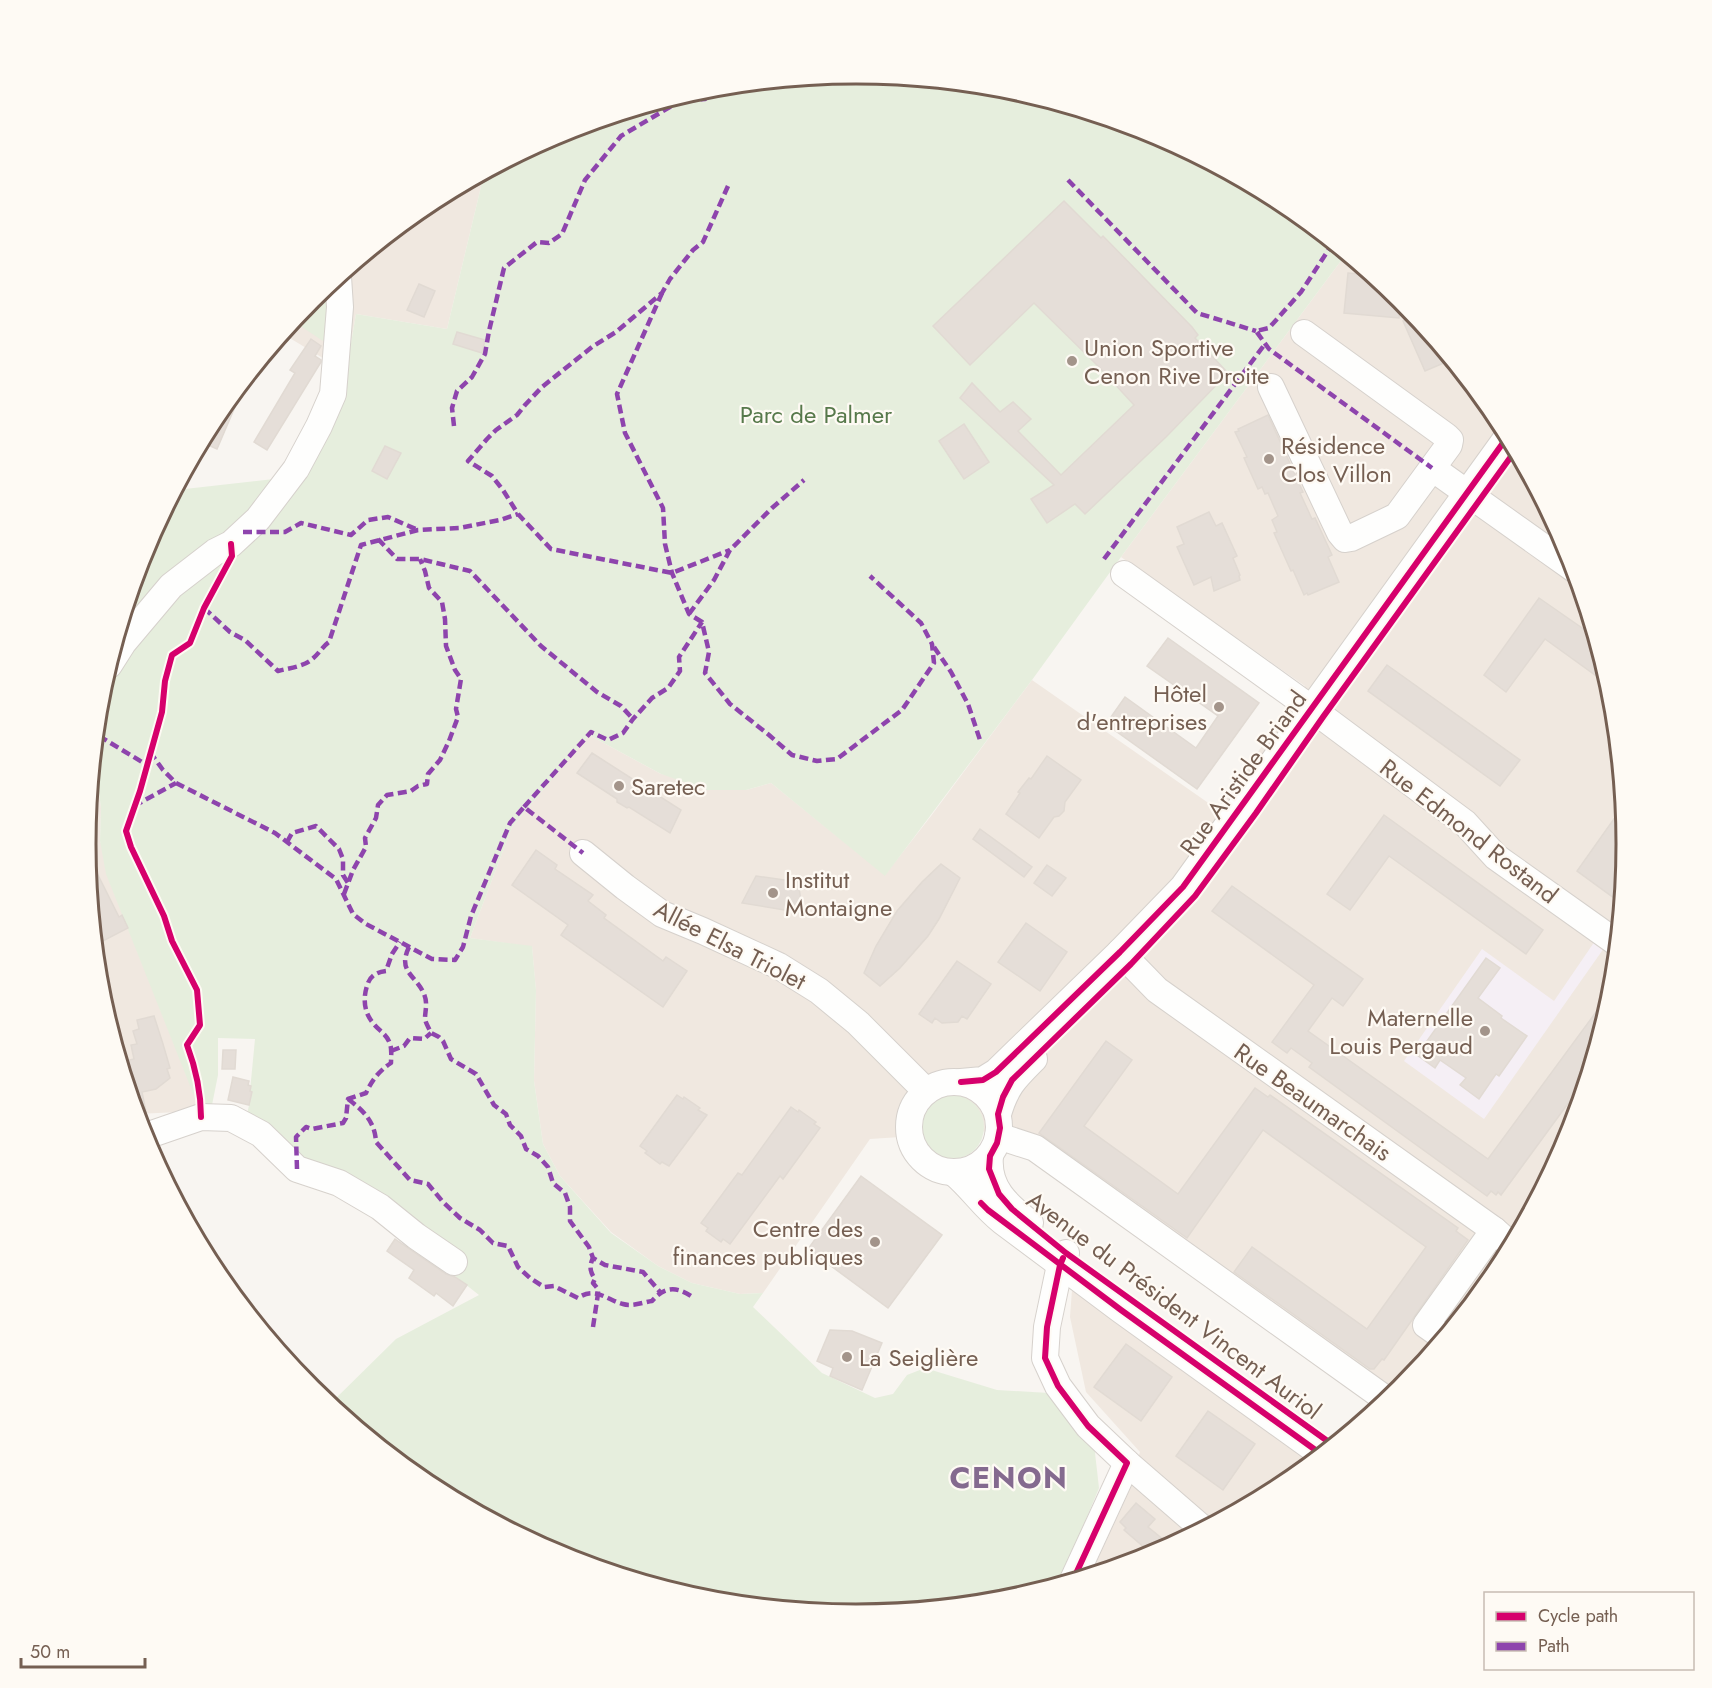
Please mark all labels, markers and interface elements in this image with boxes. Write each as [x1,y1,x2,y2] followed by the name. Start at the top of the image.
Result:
[1084,330,1269,393] place label: Union Sportive Cenon Rive Droite
[1065,354,1079,368] marker: Union Sportive Cenon Rive Droite
[740,397,893,432] park label: Parc de Palmer
[1281,428,1392,491] place label: Résidence Clos Villon
[1262,452,1276,466] marker: Résidence Clos Villon
[1077,676,1207,739] place label: Hôtel d'entreprises
[1171,683,1315,863] street label: Rue Aristide Briand
[1212,700,1226,714] marker: Hôtel d'entreprises
[1372,750,1566,912] street label: Rue Edmond Rostand
[631,769,706,804] place label: Saretec
[612,779,626,793] marker: Saretec
[785,862,892,925] place label: Institut Montaigne
[766,886,780,900] marker: Institut Montaigne
[648,892,812,998] street label: Allée Elsa Triolet
[1329,1000,1473,1063] place label: Maternelle Louis Pergaud
[1478,1024,1492,1038] marker: Maternelle Louis Pergaud
[1227,1035,1399,1169] street label: Rue Beaumarchais
[1019,1182,1329,1428] street label: Avenue du Président Vincent Auriol
[672,1211,863,1274] place label: Centre des finances publiques
[868,1235,882,1249] marker: Centre des finances publiques
[859,1340,978,1375] place label: La Seiglière
[840,1350,854,1364] marker: La Seiglière
[950,1456,1068,1499] district label: CENON
[1484,1592,1694,1670] legend
[1538,1603,1618,1629] text: Cycle path
[21,1631,146,1669] scale bar
[1538,1633,1570,1659] text: Path
[30,1639,70,1665] text: 50 m

